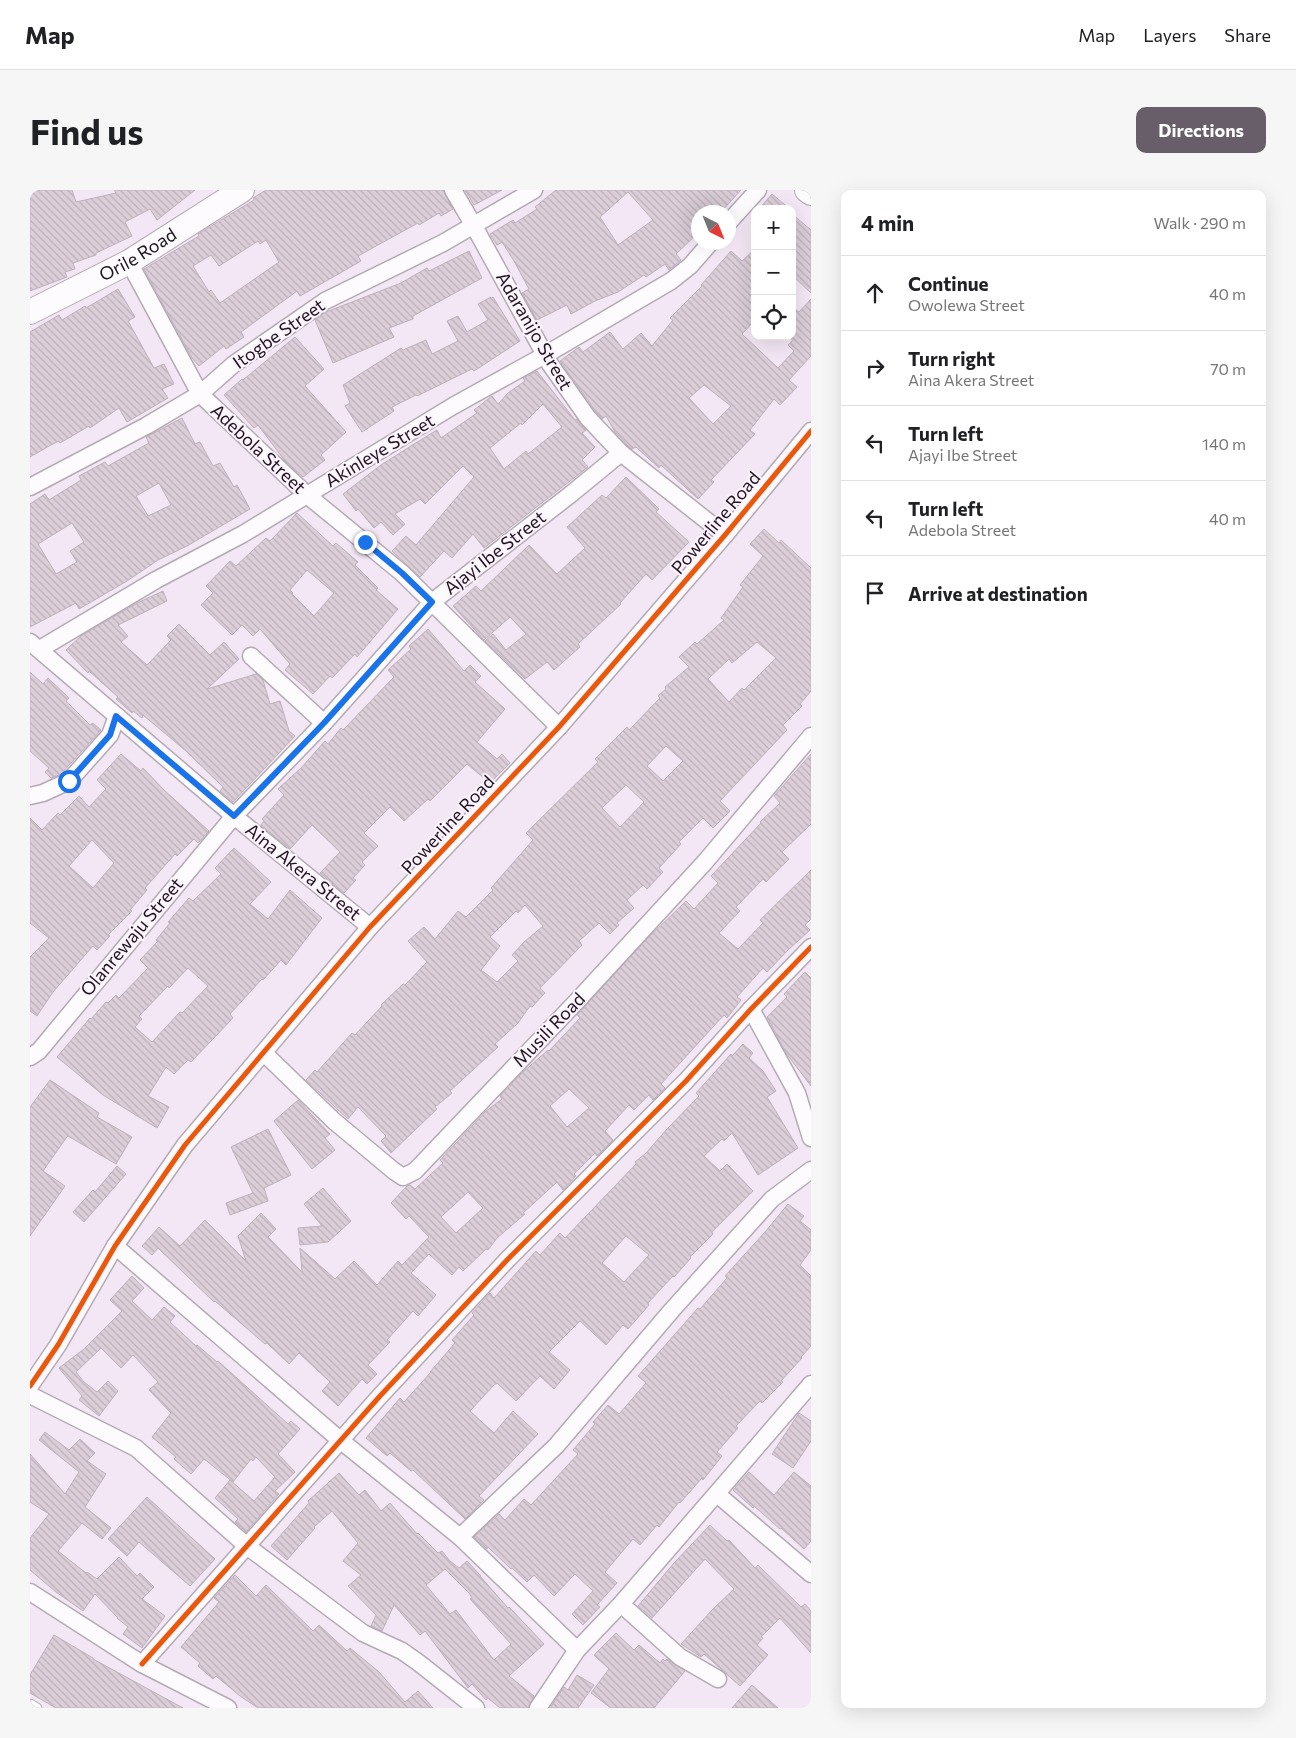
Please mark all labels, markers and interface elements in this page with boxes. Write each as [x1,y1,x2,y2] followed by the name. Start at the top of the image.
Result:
[25,20,75,49] text: Map
[1078,24,1115,46] text: Map
[1143,24,1196,46] text: Layers
[1224,24,1271,46] text: Share
[1136,107,1266,153] button: Directions
[30,109,144,152] text: Find us
[691,205,736,250] north arrow
[751,205,796,340] map controls
[751,205,796,250] button: +
[861,210,914,235] text: 4 min
[1154,213,1246,232] text: Walk · 290 m
[95,223,180,285] street label: Orile Road
[751,250,796,295] button: −
[492,267,578,394] street label: Adaranijo Street
[908,272,988,295] text: Continue
[861,279,889,307] icon: ahead
[1209,284,1246,303] text: 40 m
[228,293,329,373] street label: Itogbe Street
[751,295,796,340] button: locate
[908,295,1025,314] text: Owolewa Street
[908,347,995,370] text: Turn right
[861,354,889,382] icon: right
[1210,359,1246,378] text: 70 m
[908,370,1034,389] text: Aina Akera Street
[207,399,311,498] street label: Adebola Street
[321,409,438,491] street label: Akinleye Street
[908,422,983,445] text: Turn left
[861,429,889,457] icon: left
[1202,434,1246,453] text: 140 m
[908,445,1017,464] text: Ajayi Ibe Street
[666,467,764,578] street label: Powerline Road
[908,497,983,520] text: Turn left
[861,504,889,532] icon: left
[439,506,550,599] street label: Ajayi Ibe Street
[1209,509,1246,528] text: 40 m
[908,520,1016,539] text: Adebola Street
[354,531,377,554] route end
[861,579,889,607] icon: arrive
[908,582,1088,605] text: Arrive at destination
[58,770,81,793] route start
[396,770,499,878] street label: Powerline Road
[241,818,366,925] street label: Aina Akera Street
[75,873,187,1000] street label: Olanrewaju Street
[507,988,589,1071] street label: Musili Road

